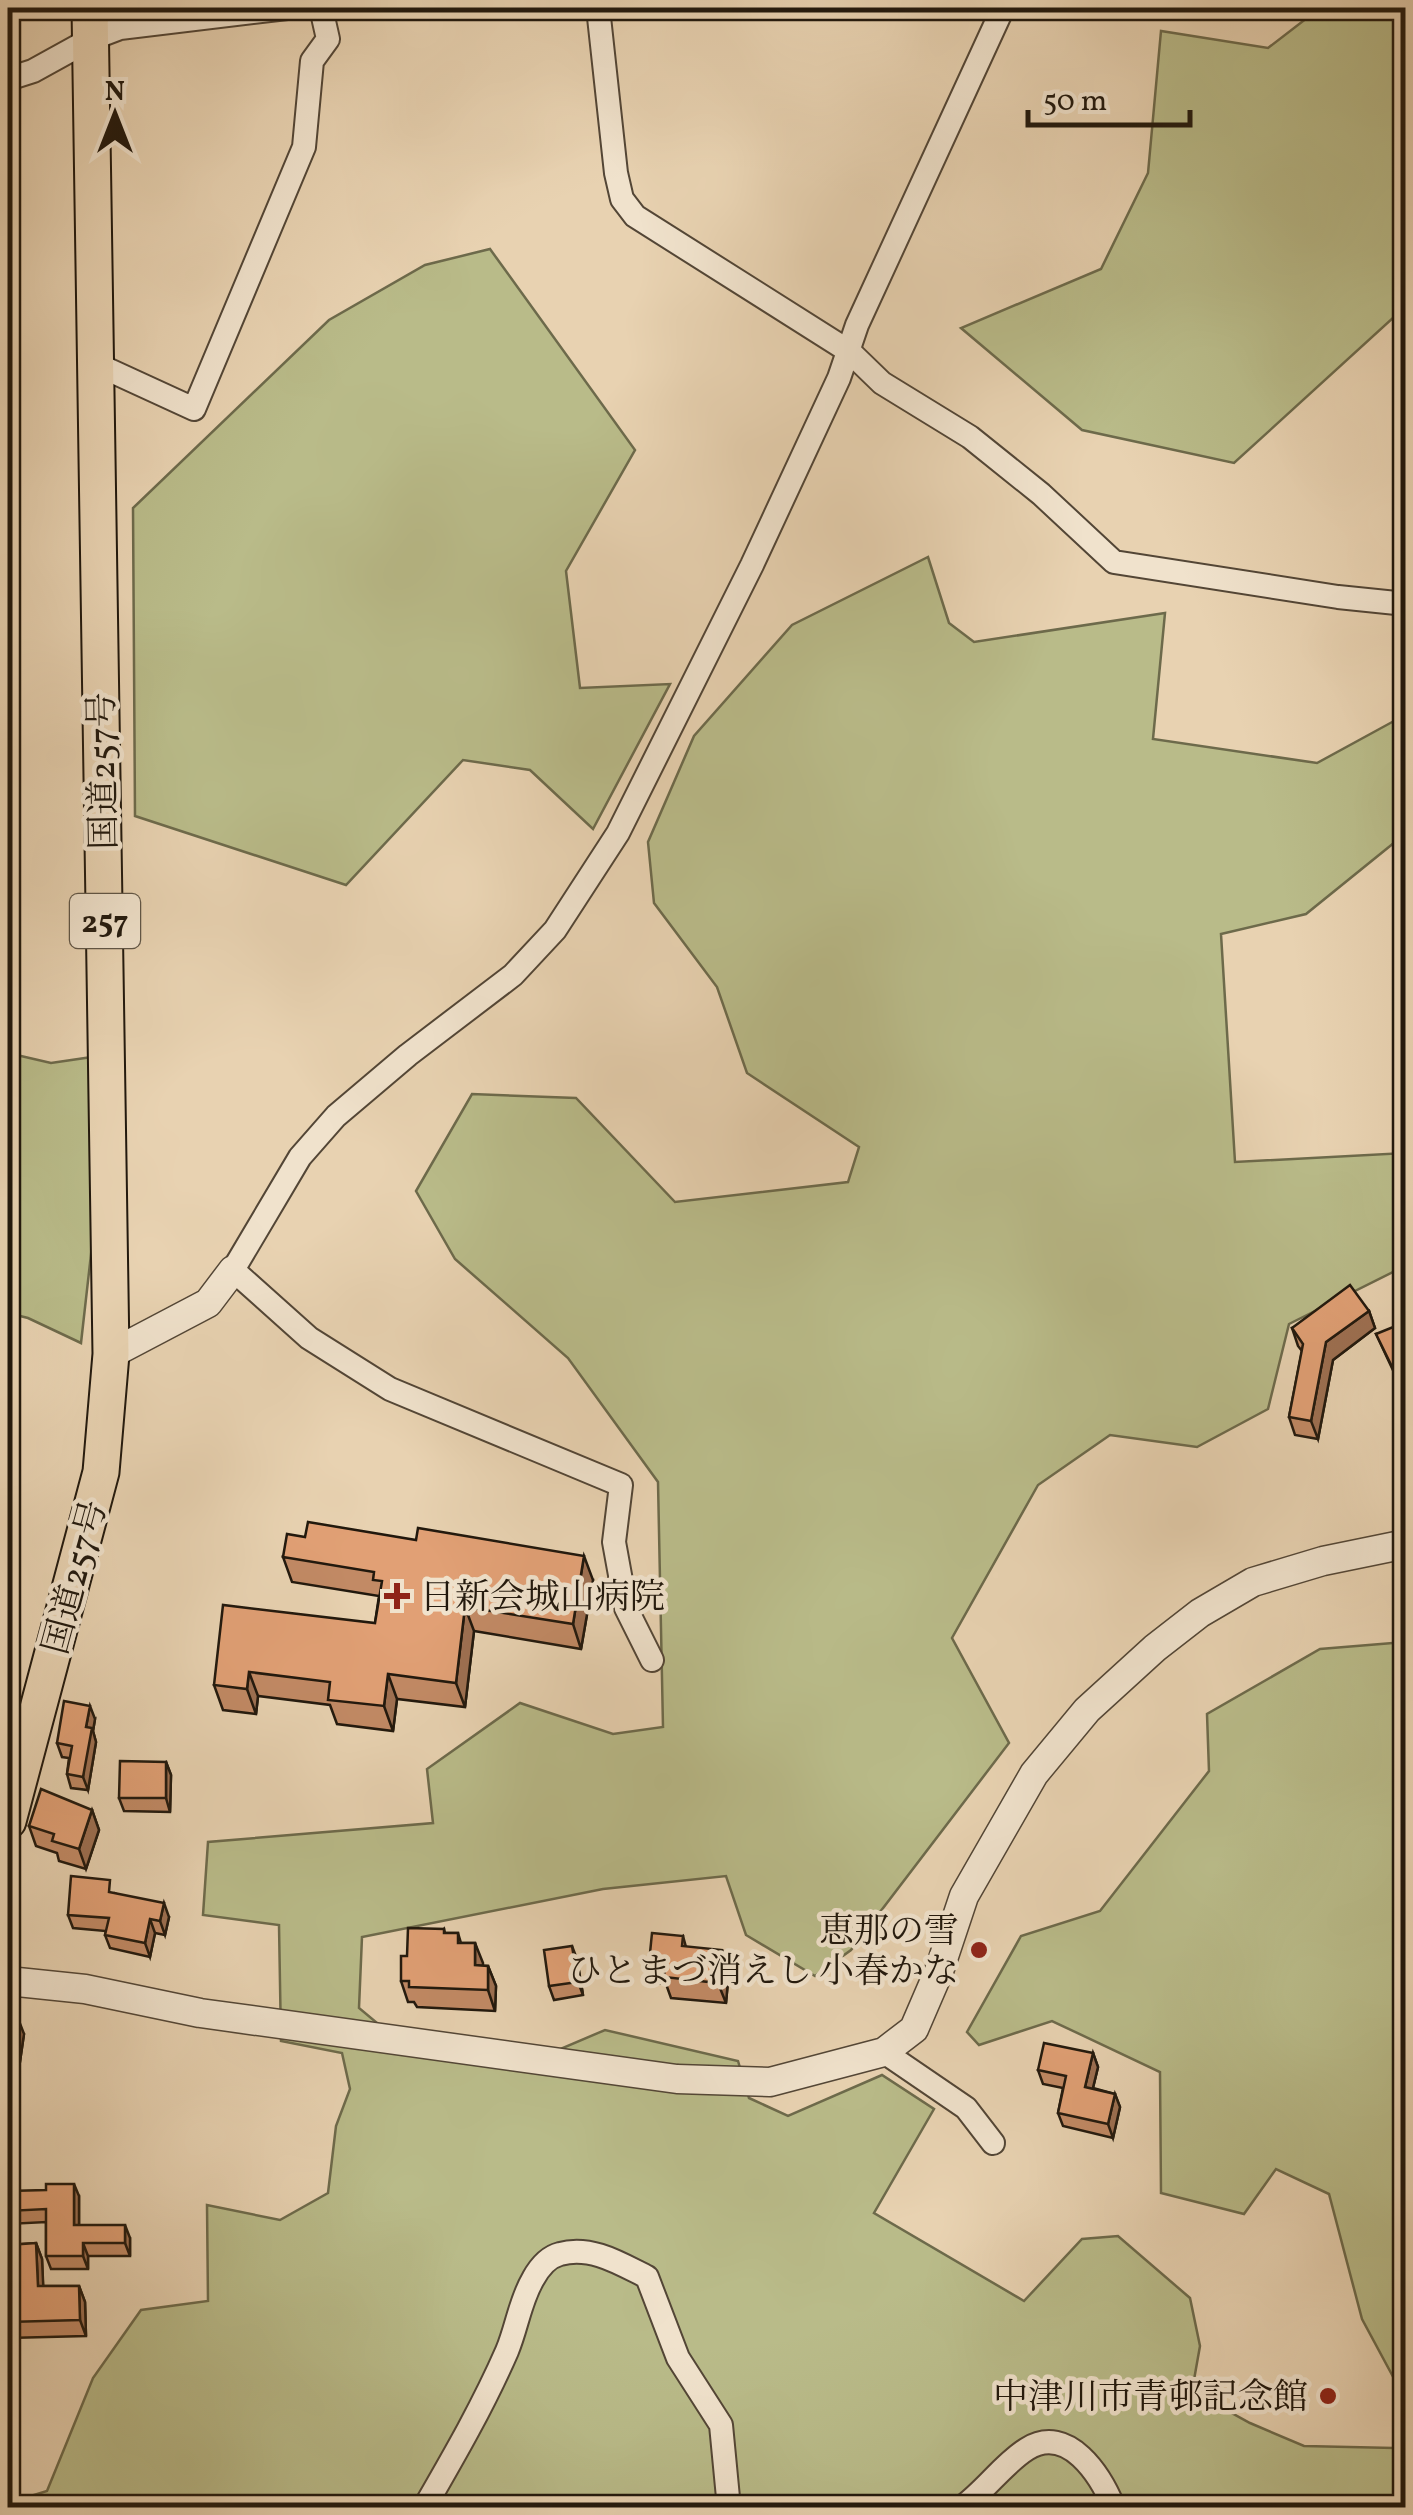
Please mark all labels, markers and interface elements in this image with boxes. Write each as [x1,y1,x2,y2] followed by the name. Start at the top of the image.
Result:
[65,65,165,165] north arrow
[1028,65,1190,127] scale bar
[105,73,125,112] text: N
[1043,81,1107,123] text: 50 m
[80,692,130,850] street label: 国道257号
[70,894,140,948] road number: 257
[33,1495,120,1660] street label: 国道257号
[420,1575,665,1623] place label: 日新会城山病院
[384,1583,410,1609] marker: 日新会城山病院
[567,1909,959,1997] place label: 恵那の雪 ひとまづ消えし 小春かな
[968,1939,990,1961] marker: 恵那の雪 ひとまづ消えし 小春かな
[993,2375,1308,2423] place label: 中津川市青邨記念館
[1317,2385,1339,2407] marker: 中津川市青邨記念館

